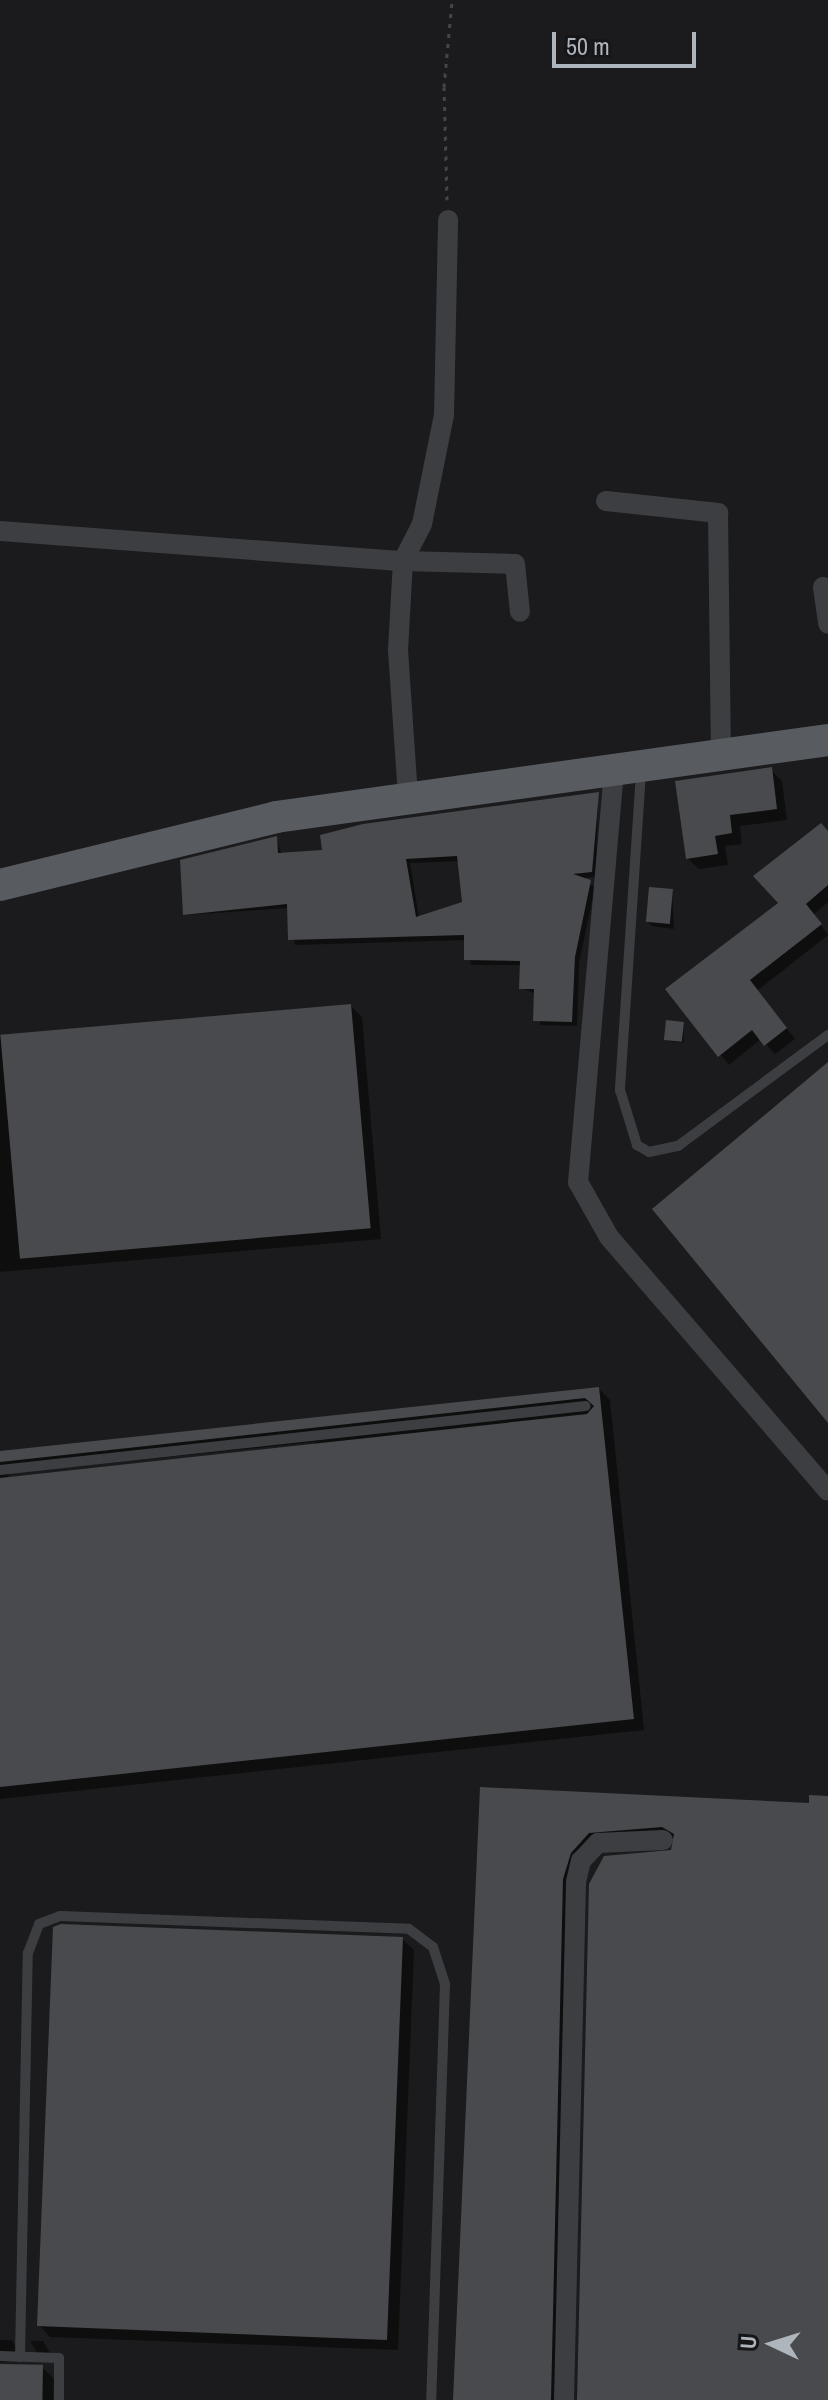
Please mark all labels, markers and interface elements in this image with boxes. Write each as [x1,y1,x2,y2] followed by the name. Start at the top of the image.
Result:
[556,16,700,66] scale bar
[566,30,610,62] text: 50 m
[732,2304,812,2384] north arrow
[733,2335,763,2350] text: U

